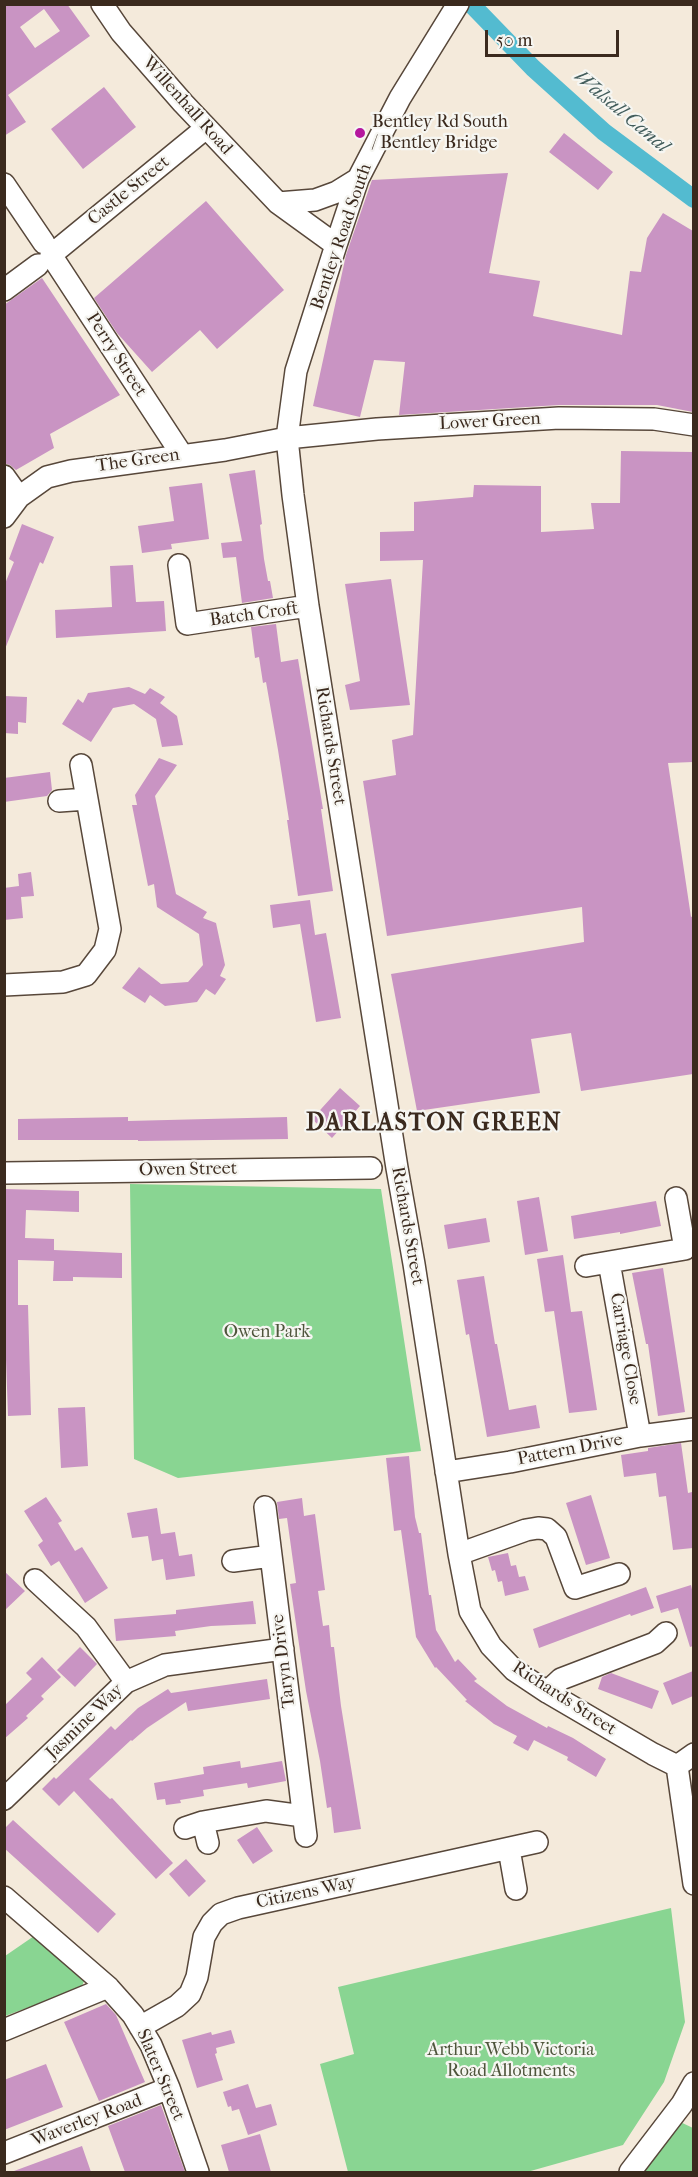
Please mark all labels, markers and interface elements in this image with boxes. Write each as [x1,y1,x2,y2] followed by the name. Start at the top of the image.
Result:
[488,18,622,56] scale bar
[496,30,532,51] text: 50 m
[137,53,237,159] street label: Willenhall Road
[569,65,673,159] water label: Walsall Canal
[372,112,508,154] place label: Bentley Rd South / Bentley Bridge
[353,126,367,140] marker: Bentley Rd South / Bentley Bridge
[84,152,174,230] street label: Castle Street
[307,161,377,313] street label: Bentley Road South
[81,309,151,401] street label: Perry Street
[439,409,541,435] street label: Lower Green
[95,444,181,478] street label: The Green
[208,598,300,632] street label: Batch Croft
[310,685,350,807] street label: Richards Street
[306,1110,562,1138] district label: DARLASTON GREEN
[139,1158,237,1182] street label: Owen Street
[386,1165,428,1287] street label: Richards Street
[605,1291,645,1407] street label: Carriage Close
[224,1322,310,1344] park label: Owen Park
[516,1429,624,1471] street label: Pattern Drive
[268,1613,300,1709] street label: Taryn Drive
[508,1657,620,1741] street label: Richards Street
[42,1680,128,1764] street label: Jasmine Way
[254,1872,358,1914] street label: Citizens Way
[131,2026,189,2124] street label: Slater Street
[428,2040,594,2082] park label: Arthur Webb Victoria Road Allotments
[29,2090,145,2152] street label: Waverley Road

